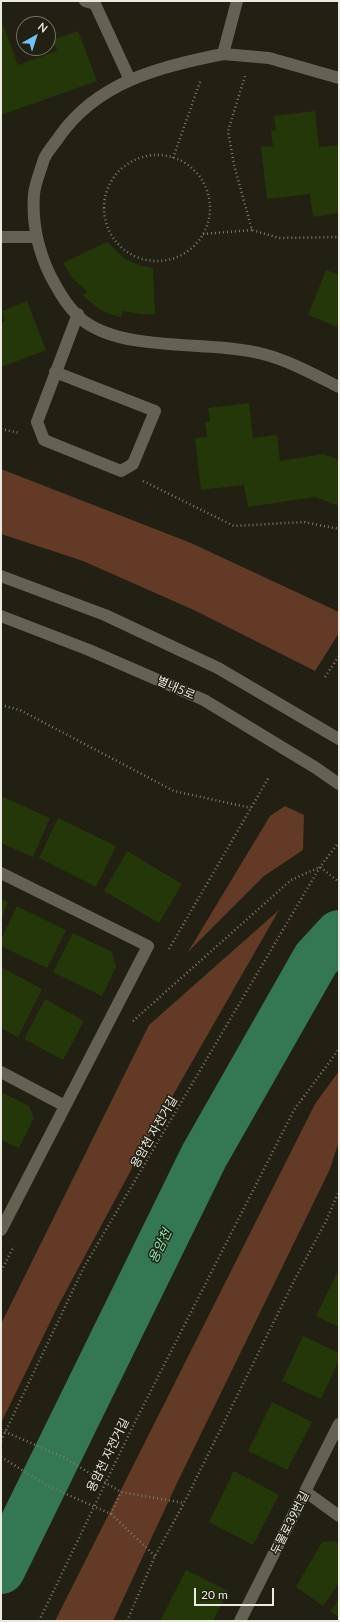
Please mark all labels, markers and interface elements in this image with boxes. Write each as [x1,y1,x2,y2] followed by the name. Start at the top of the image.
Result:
[16,16,56,56] north arrow
[36,19,51,35] text: N
[155,673,197,703] street label: 별내5로
[128,1094,180,1170] street label: 용암천 자전거길
[145,1226,175,1266] water label: 용암천
[84,1416,132,1494] street label: 용암천 자전거길
[268,1489,312,1557] street label: 두물로39번길
[196,1580,276,1606] scale bar
[201,1587,228,1602] text: 20 m

